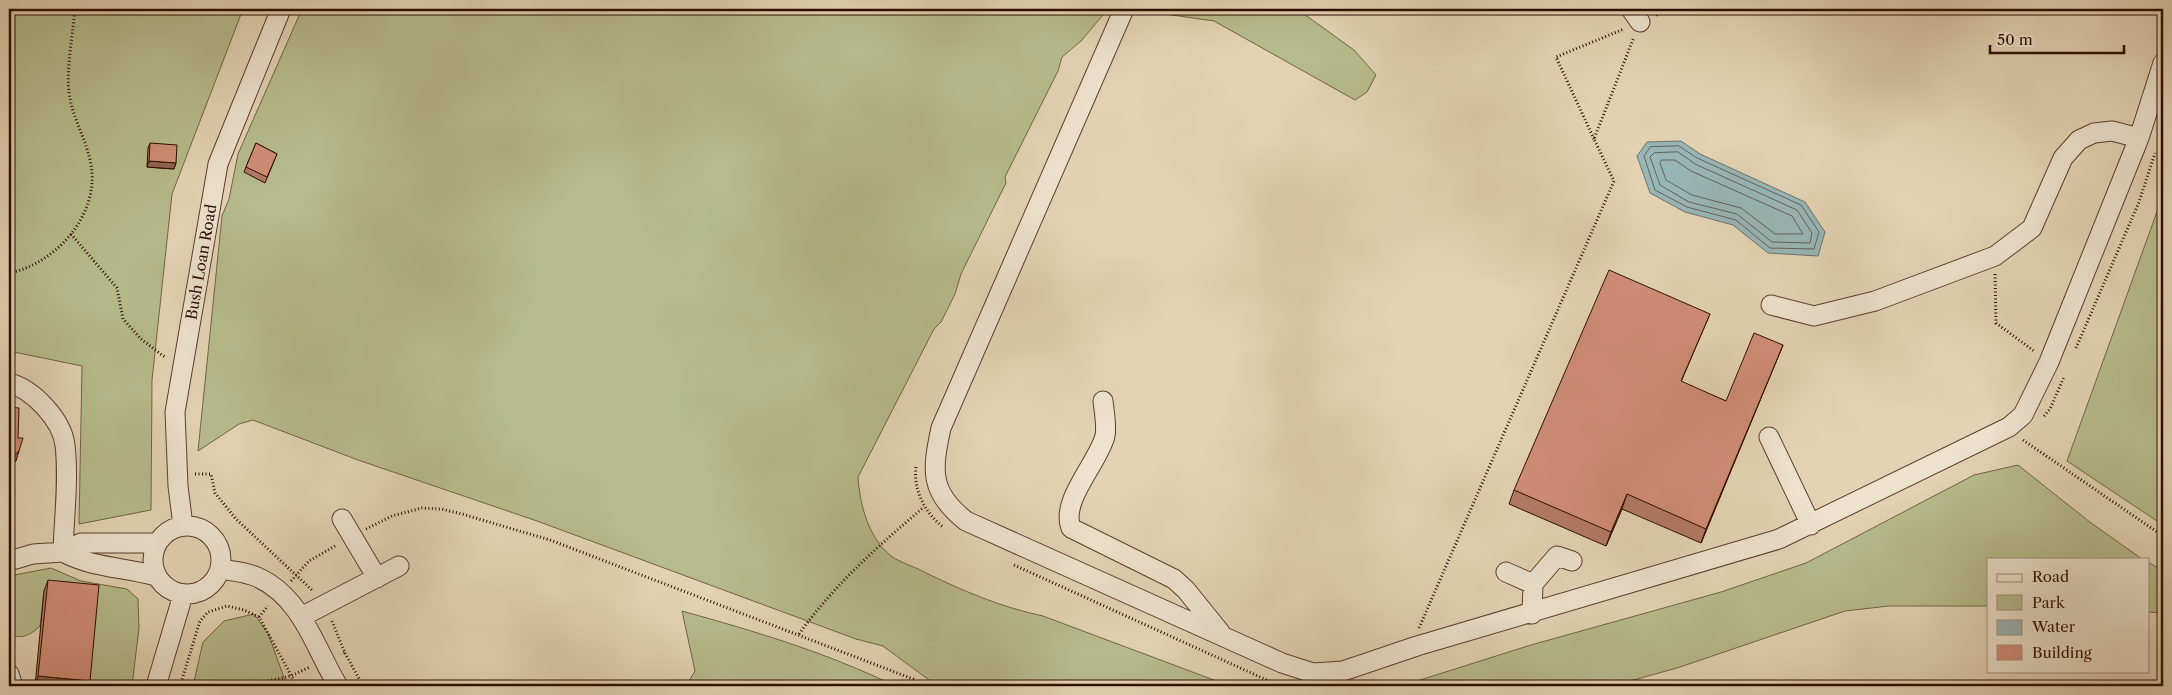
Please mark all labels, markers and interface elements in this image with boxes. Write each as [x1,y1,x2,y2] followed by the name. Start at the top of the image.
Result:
[1990,22,2123,54] scale bar
[1997,30,2033,49] text: 50 m
[181,203,221,321] street label: Bush Loan Road
[1987,558,2150,672] legend
[2032,567,2069,586] text: Road
[2032,593,2066,612] text: Park
[2031,617,2076,636] text: Water
[2032,643,2092,662] text: Building

